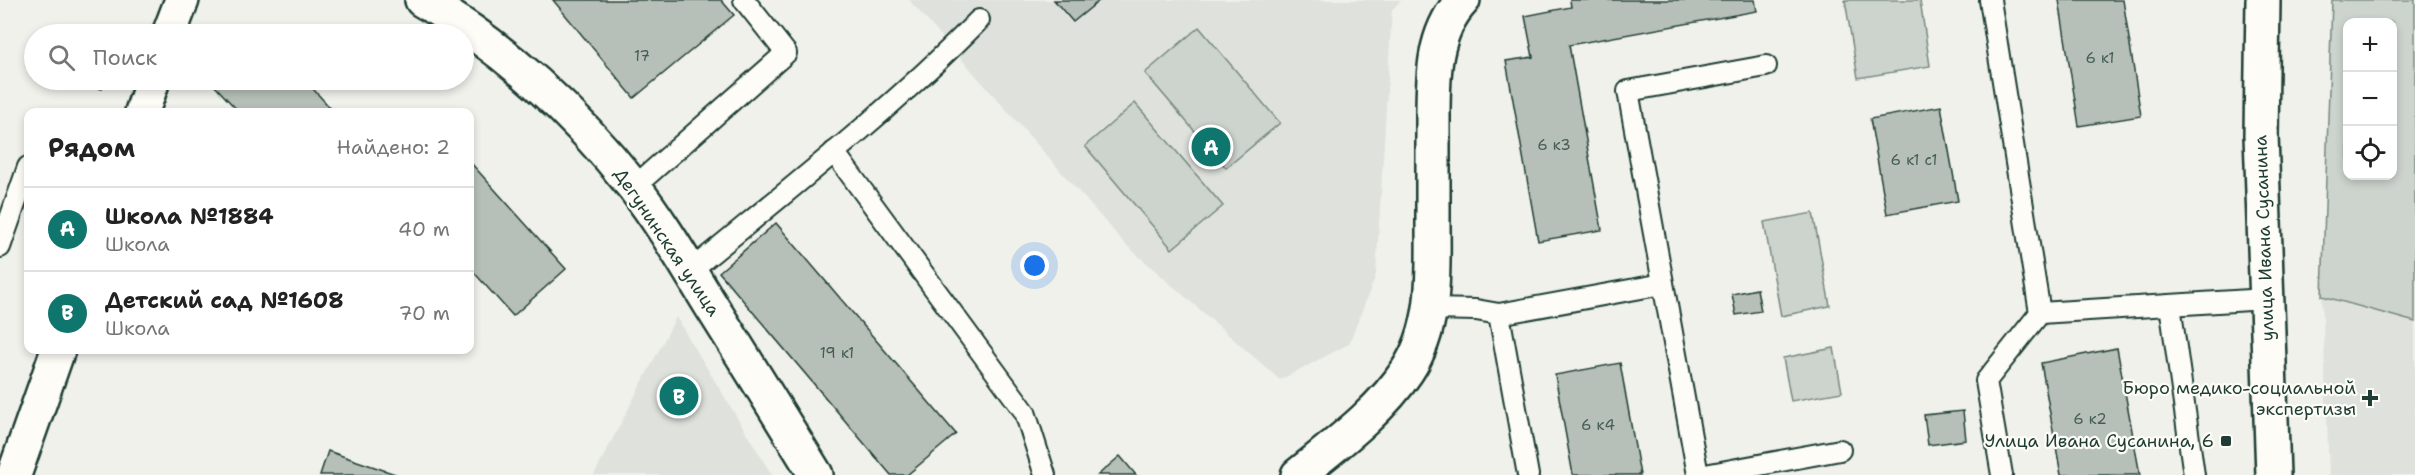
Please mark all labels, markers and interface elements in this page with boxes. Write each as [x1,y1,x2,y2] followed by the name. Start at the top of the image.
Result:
[2343,18,2397,180] map controls
[2343,18,2397,72] button: +
[24,24,474,90] search box
[45,41,78,74] icon: search
[93,43,157,72] text: Поиск
[634,46,650,66] house number: 17
[2086,48,2115,68] house number: 6 к1
[2343,72,2397,126] button: −
[1192,124,1230,170] pin: A
[2343,126,2397,180] button: locate
[48,130,135,165] text: Рядом
[337,134,450,160] text: Найдено: 2
[2248,134,2280,342] street label: улица Ивана Сусанина
[1537,135,1571,155] house number: 6 к3
[1891,150,1937,170] house number: 6 к1 с1
[608,163,726,321] street label: Дегунинская улица
[105,202,274,231] text: Школа №1884
[60,216,75,242] text: A
[398,216,450,242] text: 40 m
[105,231,170,257] text: Школа
[1020,251,1049,280] your location
[105,286,344,315] text: Детский сад №1608
[61,300,74,326] text: B
[398,300,450,326] text: 70 m
[105,315,170,341] text: Школа
[820,343,854,363] house number: 19 к1
[660,374,698,418] pin: B
[2122,376,2356,421] place label: Бюро медико-социальной экспертизы
[2361,389,2379,407] marker: Бюро медико-социальной экспертизы
[2073,409,2107,429] house number: 6 к2
[1581,415,1615,435] house number: 6 к4
[1984,429,2214,453] place label: Улица Ивана Сусанина, 6
[2219,434,2233,448] marker: Улица Ивана Сусанина, 6

